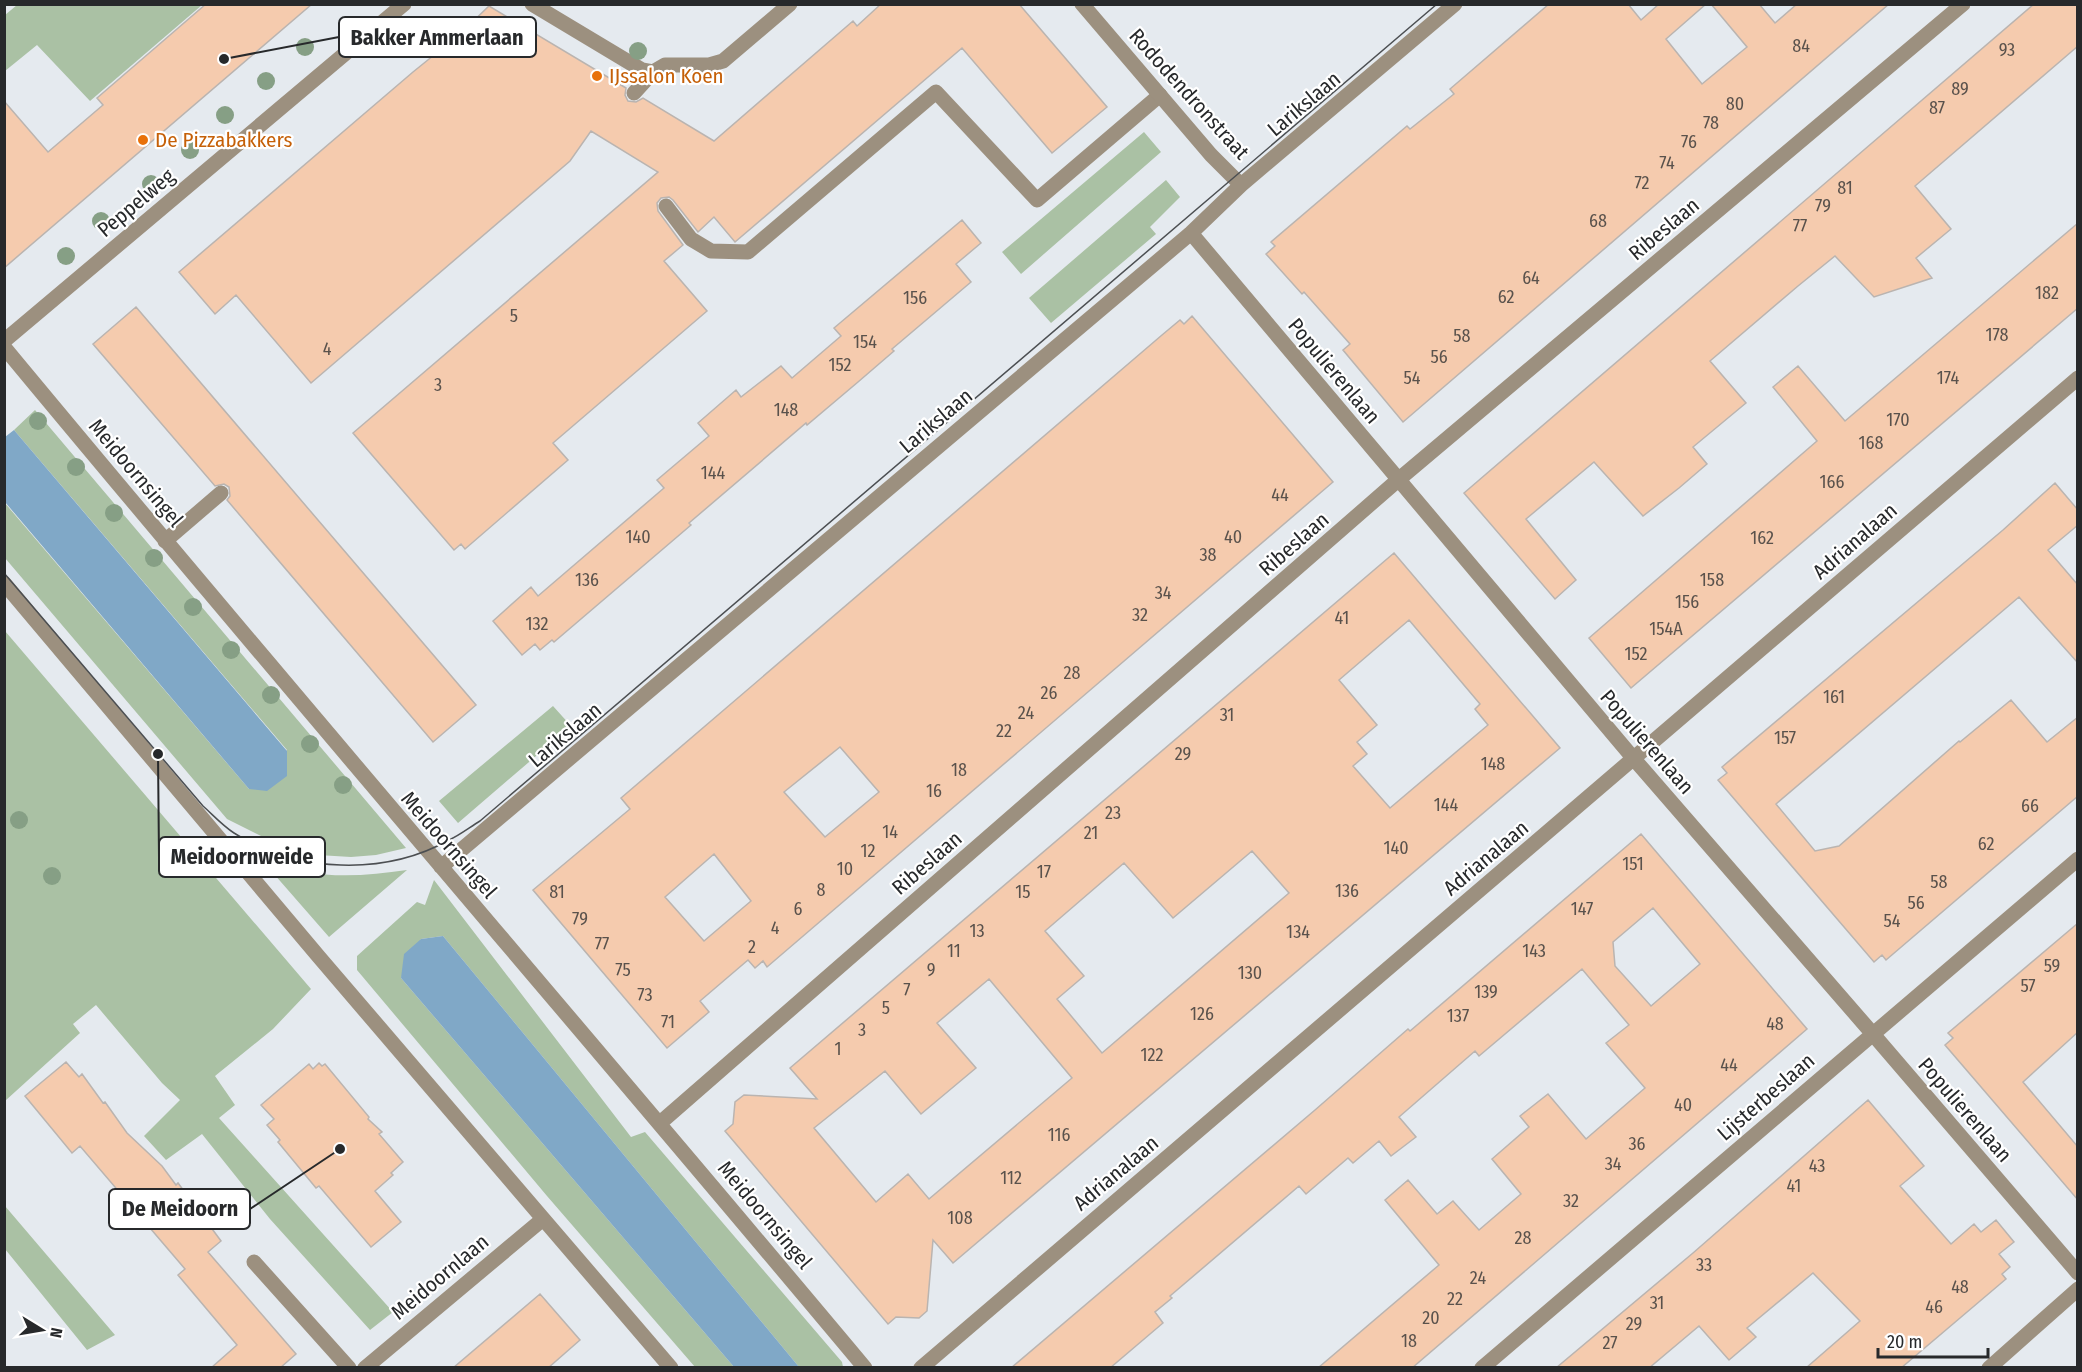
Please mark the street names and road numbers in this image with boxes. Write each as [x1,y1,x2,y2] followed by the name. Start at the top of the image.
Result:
[1123,23,1255,165] street label: Rododendronstraat
[1262,66,1346,142] street label: Larikslaan
[92,163,180,243] street label: Peppelweg
[1623,192,1705,266] street label: Ribeslaan
[1282,313,1386,429] street label: Populierenlaan
[894,383,978,459] street label: Larikslaan
[83,414,189,533] street label: Meidoornsingel
[1807,497,1903,585] street label: Adrianalaan
[1254,507,1334,581] street label: Ribeslaan
[1595,684,1699,800] street label: Populierenlaan
[523,697,607,773] street label: Larikslaan
[396,786,503,904] street label: Meidoornsingel
[1438,815,1534,901] street label: Adrianalaan
[887,826,967,900] street label: Ribeslaan
[1712,1048,1820,1146] street label: Lijsterbeslaan
[1913,1052,2017,1168] street label: Populierenlaan
[1068,1130,1164,1216] street label: Adrianalaan
[712,1156,818,1275] street label: Meidoornsingel
[386,1229,494,1325] street label: Meidoornlaan

